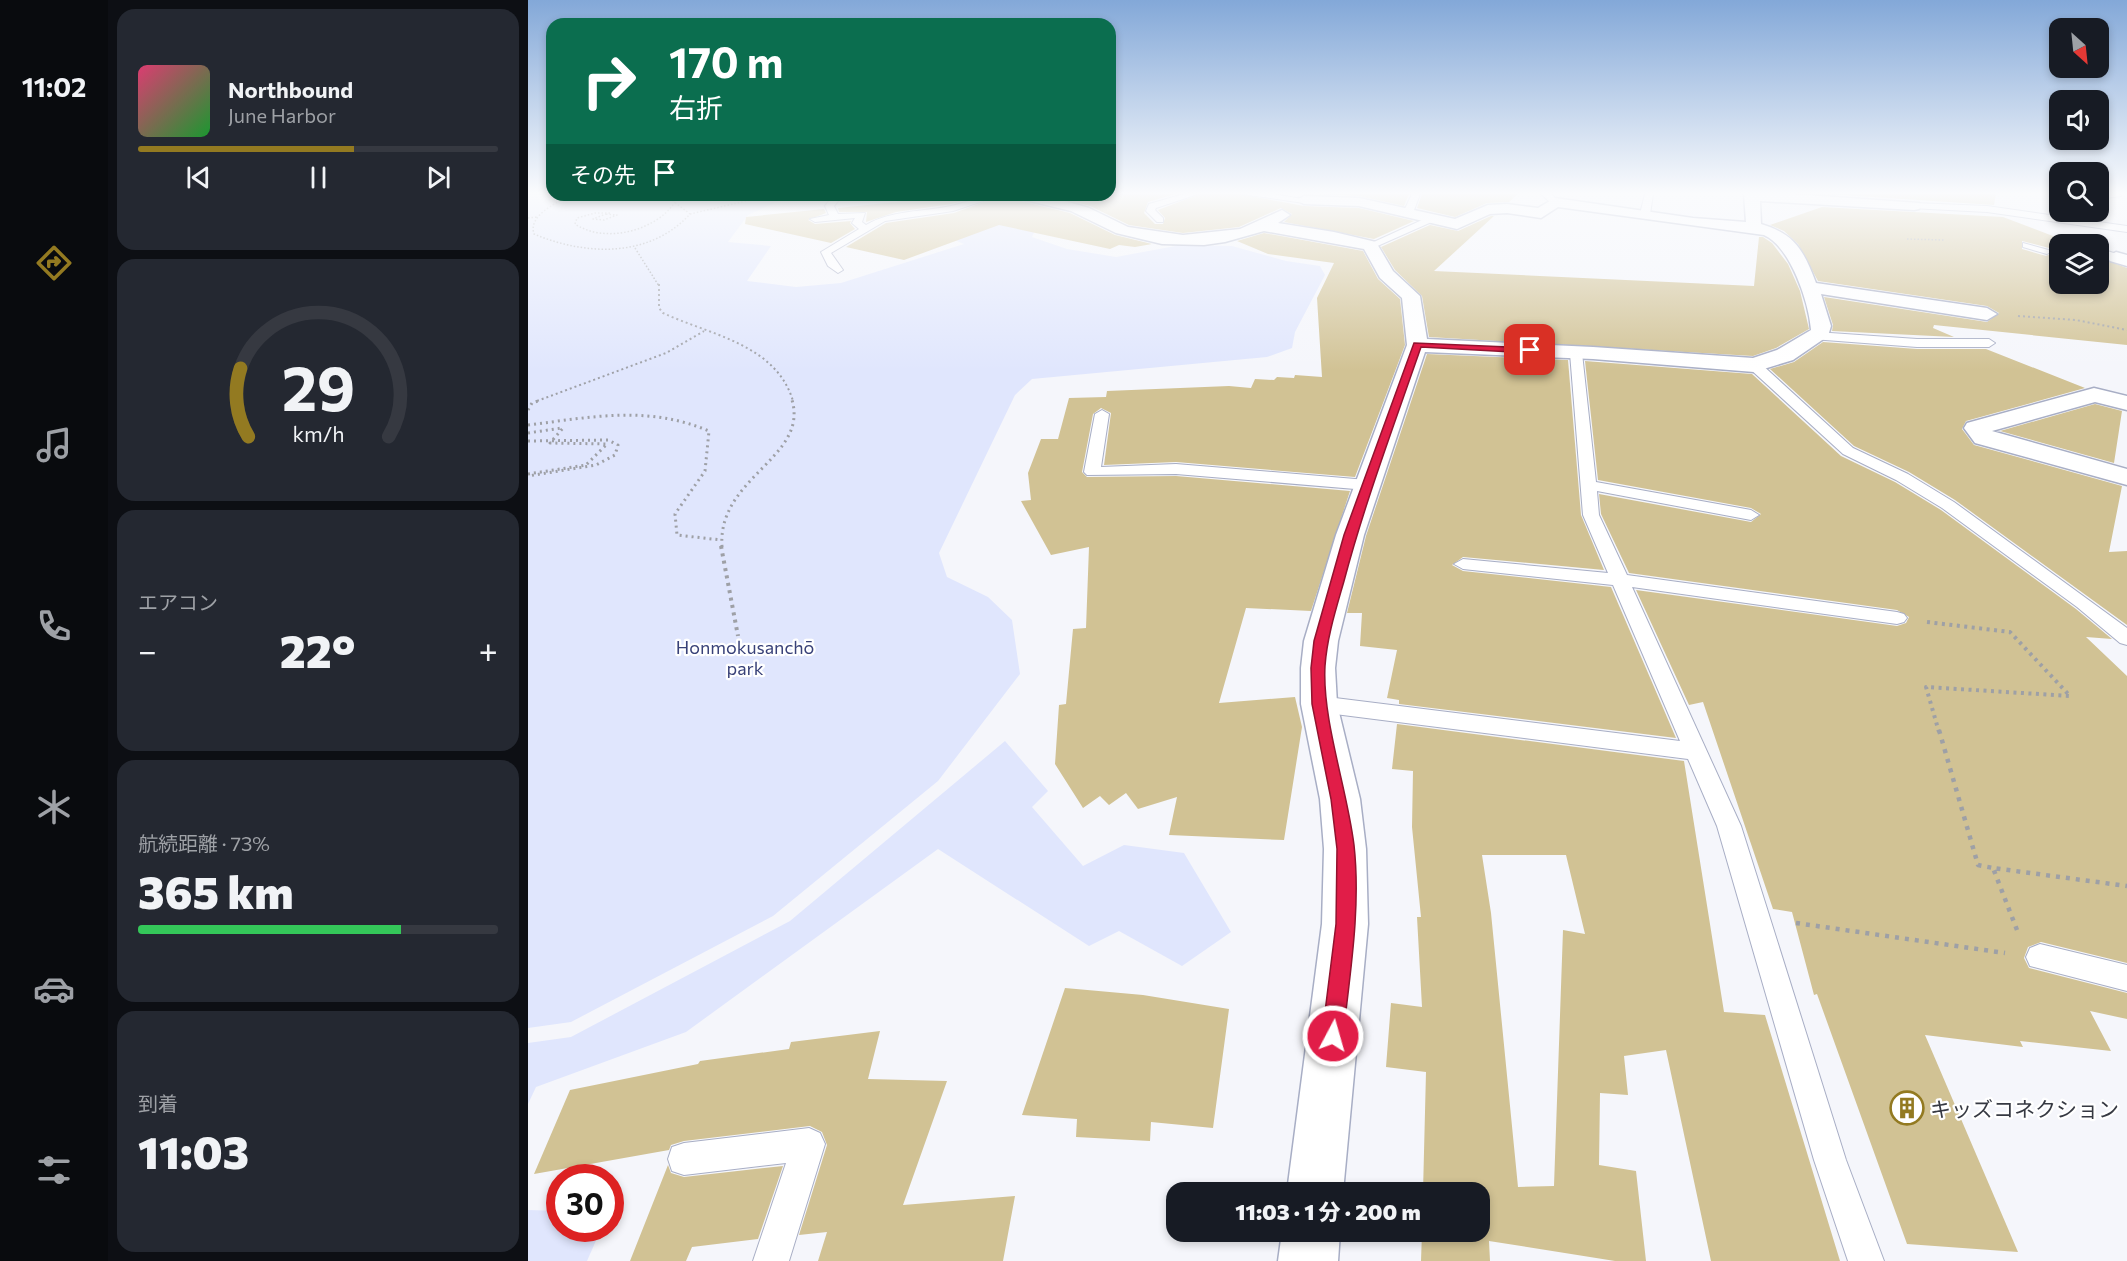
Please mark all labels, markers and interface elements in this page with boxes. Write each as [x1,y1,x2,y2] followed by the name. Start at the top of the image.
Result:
[2049,18,2109,78] north arrow
[2049,18,2109,294] map controls
[669,35,783,87] text: 170 m
[570,42,648,120] icon: right
[22,70,86,103] text: 11:02
[228,76,353,103] text: Northbound
[2049,90,2109,150] button: sound
[669,91,723,124] text: 右折
[228,103,336,127] text: June Harbor
[648,156,681,189] icon: arrive
[182,161,215,194] icon: previous
[302,161,335,194] icon: pause
[422,161,455,194] icon: next
[570,161,636,188] text: その先
[2049,162,2109,222] button: search
[2049,234,2109,294] button: layers
[33,242,75,284] icon: directions
[1504,324,1555,375] pin
[1513,333,1546,366] icon: arrive
[281,348,355,424] text: 29
[292,421,344,447] text: km/h
[33,424,75,466] icon: music
[138,590,218,614] text: エアコン
[33,605,75,647] icon: phone
[280,622,356,677] text: 22°
[138,629,157,670] text: −
[479,629,498,670] text: +
[676,636,814,679] park label: Honmokusanchō park
[33,786,75,828] icon: climate
[138,831,270,855] text: 航続距離 · 73%
[138,863,294,918] text: 365 km
[33,968,75,1010] icon: car
[1301,1004,1365,1068] position arrow
[1889,1090,1925,1126] building icon: キッズコネクション
[138,1091,178,1115] text: 到着
[1930,1096,2119,1121] place label: キッズコネクション
[138,1123,249,1178] text: 11:03
[33,1149,75,1191] icon: filters
[546,1164,624,1242] speed limit sign: 30
[1235,1198,1421,1225] text: 11:03 · 1 分 · 200 m

